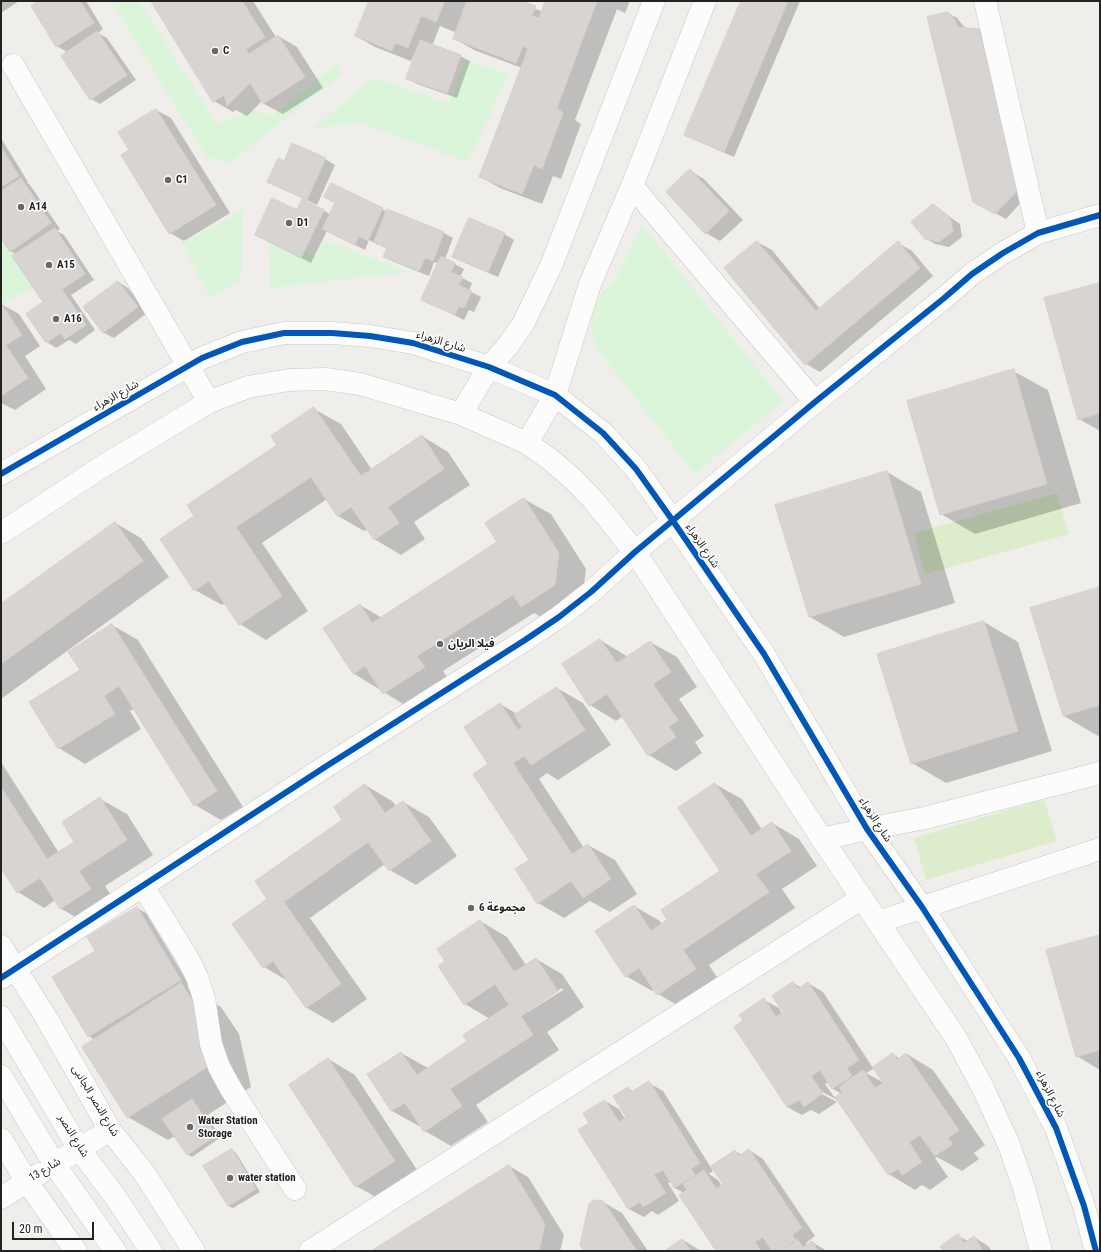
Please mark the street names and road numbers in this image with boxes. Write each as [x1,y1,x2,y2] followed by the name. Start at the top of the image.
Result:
[415,328,467,356] street label: شارع الزهراء
[91,378,141,414] street label: شارع الزهراء
[682,521,722,571] street label: شارع الزهراء
[856,795,894,845] street label: شارع الزهراء
[68,1063,122,1139] street label: شارع النصر الجانبى
[1033,1068,1067,1120] street label: شارع الزهراء
[55,1112,91,1160] street label: شارع النصر
[27,1155,63,1185] street label: شارع 13

